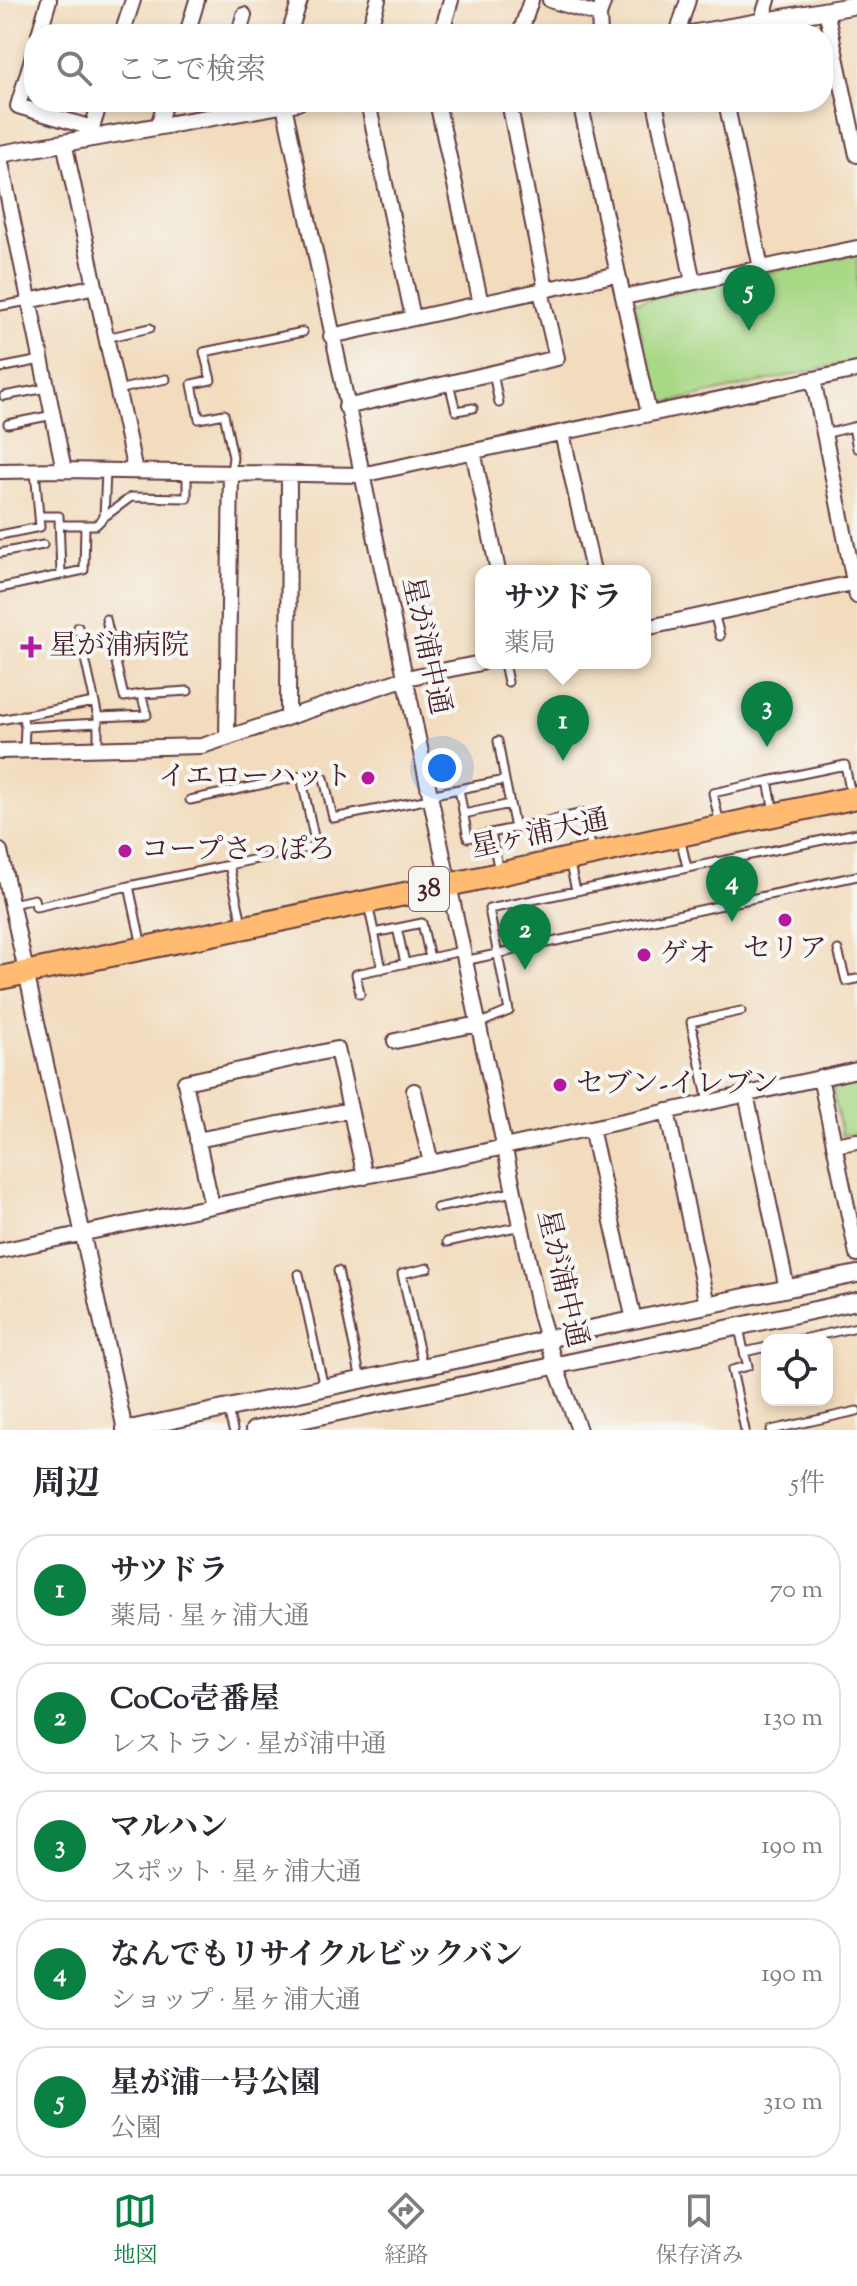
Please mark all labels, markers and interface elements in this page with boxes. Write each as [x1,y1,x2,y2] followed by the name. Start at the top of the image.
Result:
[24,24,833,112] search box
[52,46,96,90] icon: search
[116,50,266,93] text: ここで検索
[723,265,775,331] pin: 5
[475,565,651,669] popup
[391,573,459,719] street label: 星が浦中通
[504,578,622,621] text: サツドラ
[504,626,556,663] text: 薬局
[49,627,189,667] place label: 星が浦病院
[20,636,42,658] marker: 星が浦病院
[741,681,793,747] pin: 3
[537,695,589,761] pin: 1
[422,748,462,788] your location
[159,758,352,798] place label: イエローハット
[359,769,377,787] marker: イエローハット
[467,801,613,869] street label: 星ヶ浦大通
[141,831,336,871] place label: コープさっぽろ
[116,842,134,860] marker: コープさっぽろ
[706,856,758,922] pin: 4
[409,867,449,911] road number: 38
[499,904,551,970] pin: 2
[776,911,794,929] marker: セリア
[743,930,827,970] place label: セリア
[660,935,715,975] place label: ゲオ
[635,946,653,964] marker: ゲオ
[576,1065,779,1105] place label: セブン-イレブン
[551,1076,569,1094] marker: セブン-イレブン
[526,1206,596,1352] street label: 星が浦中通
[761,1334,833,1406] map controls
[761,1334,833,1406] button: locate
[32,1461,100,1510] text: 周辺
[790,1466,825,1503] text: 5件
[110,1551,228,1594] text: サツドラ
[56,1572,64,1609] text: 1
[770,1572,823,1609] text: 70 m
[110,1599,310,1636] text: 薬局 · 星ヶ浦大通
[110,1679,280,1722] text: CoCo壱番屋
[54,1700,66,1737] text: 2
[763,1700,823,1737] text: 130 m
[110,1727,387,1764] text: レストラン · 星が浦中通
[110,1807,228,1850] text: マルハン
[55,1828,65,1865] text: 3
[761,1828,823,1865] text: 190 m
[110,1855,362,1892] text: スポット · 星ヶ浦大通
[110,1935,523,1978] text: なんでもリサイクルビックバン
[53,1956,67,1993] text: 4
[761,1956,823,1993] text: 190 m
[110,1983,361,2020] text: ショップ · 星ヶ浦大通
[110,2063,320,2106] text: 星が浦一号公園
[56,2084,64,2121] text: 5
[763,2084,823,2121] text: 310 m
[110,2111,162,2148] text: 公園
[113,2189,158,2273] tab: 地図
[384,2189,429,2273] tab: 経路
[655,2189,744,2273] tab: 保存済み

